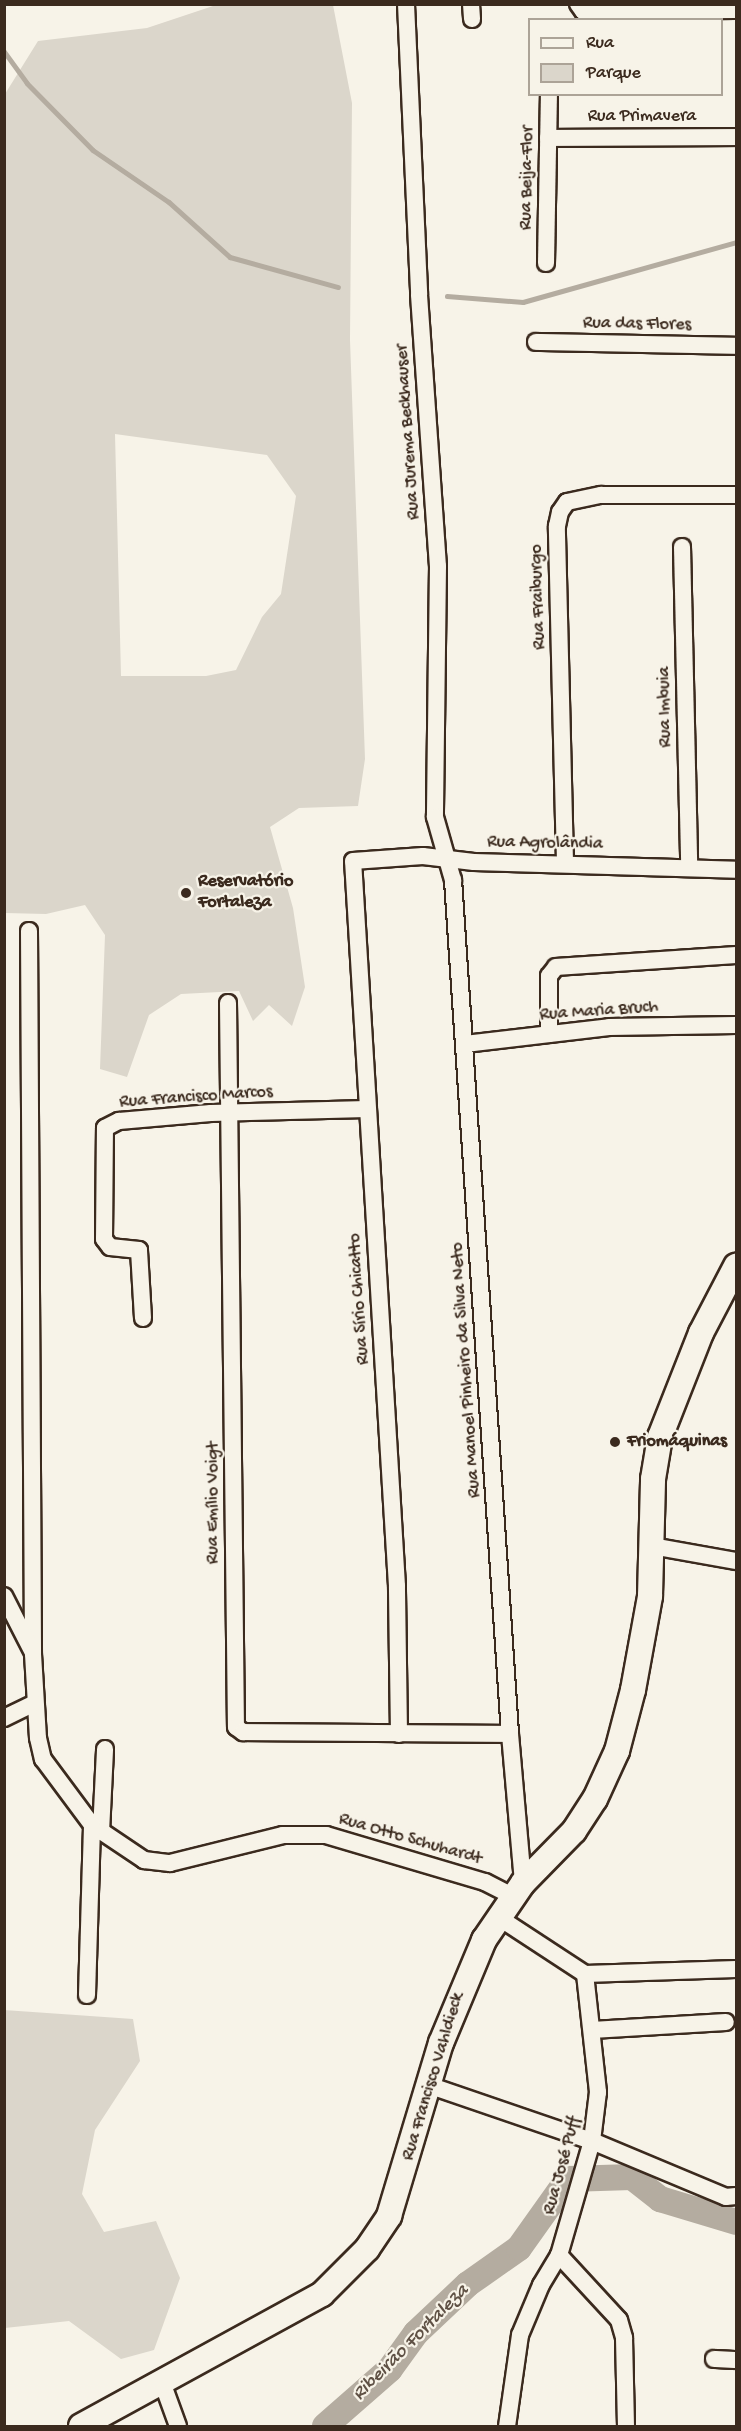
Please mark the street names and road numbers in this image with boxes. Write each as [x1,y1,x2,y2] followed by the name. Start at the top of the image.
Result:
[588,106,696,128] street label: Rua Primavera
[516,126,540,230] street label: Rua Beija-Flor
[583,313,691,337] street label: Rua das Flores
[392,344,426,520] street label: Rua Jurema Beckhauser
[526,544,552,650] street label: Rua Fraiburgo
[654,666,678,748] street label: Rua Imbuia
[487,832,603,856] street label: Rua Agrolândia
[539,997,659,1027] street label: Rua Maria Bruch
[119,1082,273,1114] street label: Rua Francisco Marcos
[345,1233,375,1365] street label: Rua Sírio Chicatto
[447,1241,487,1499] street label: Rua Manoel Pinheiro da Silva Neto
[203,1442,225,1564] street label: Rua Emílio Voigt
[336,1809,484,1871] street label: Rua Otto Schuhardt
[398,1991,470,2163] street label: Rua Francisco Vahldieck
[540,2115,586,2217] street label: Rua José Puff

